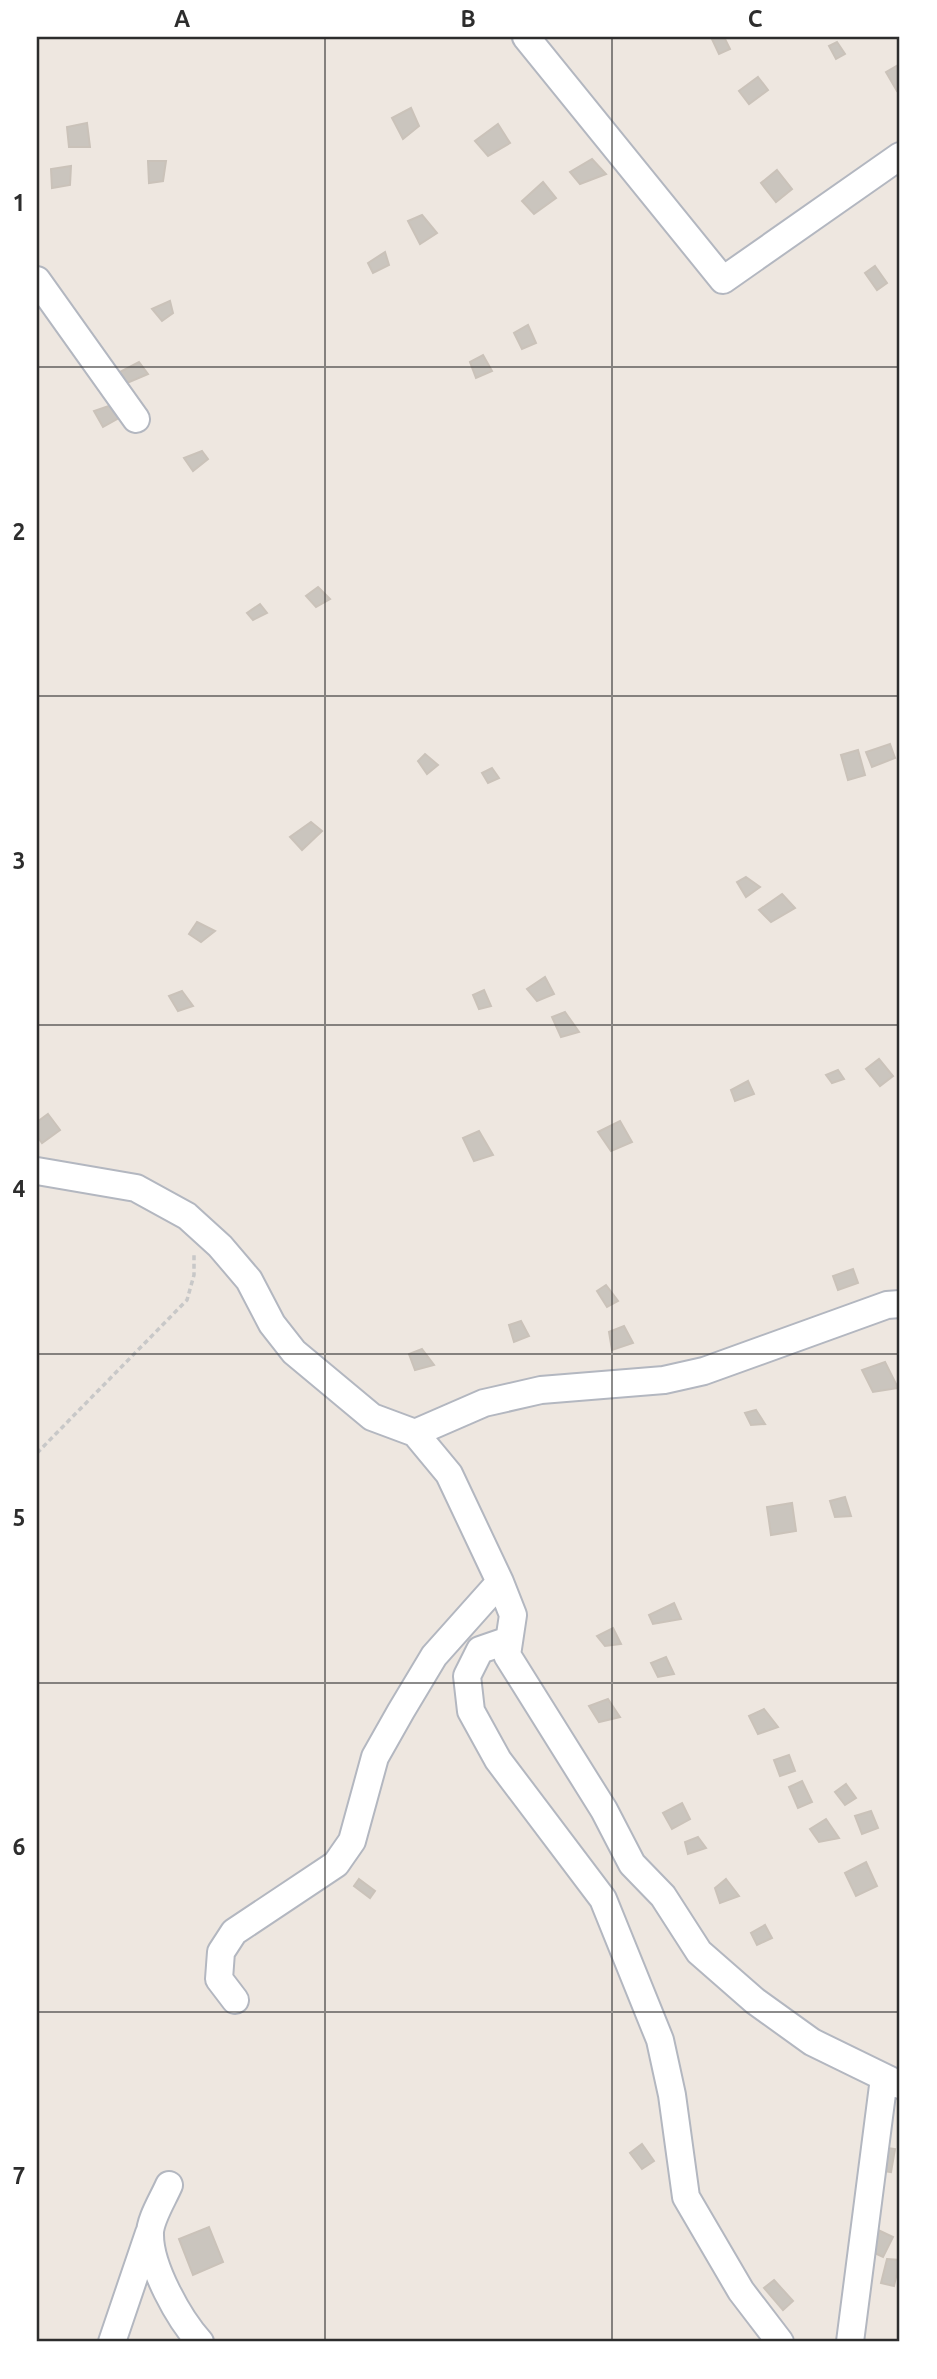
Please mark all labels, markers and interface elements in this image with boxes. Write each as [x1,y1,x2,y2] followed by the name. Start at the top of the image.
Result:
[174,6,190,31] text: A
[460,6,476,31] text: B
[748,6,763,31] text: C
[13,190,25,215] text: 1
[13,519,25,544] text: 2
[13,848,25,873] text: 3
[13,1176,26,1201] text: 4
[13,1505,25,1530] text: 5
[13,1834,26,1859] text: 6
[13,2163,25,2188] text: 7

